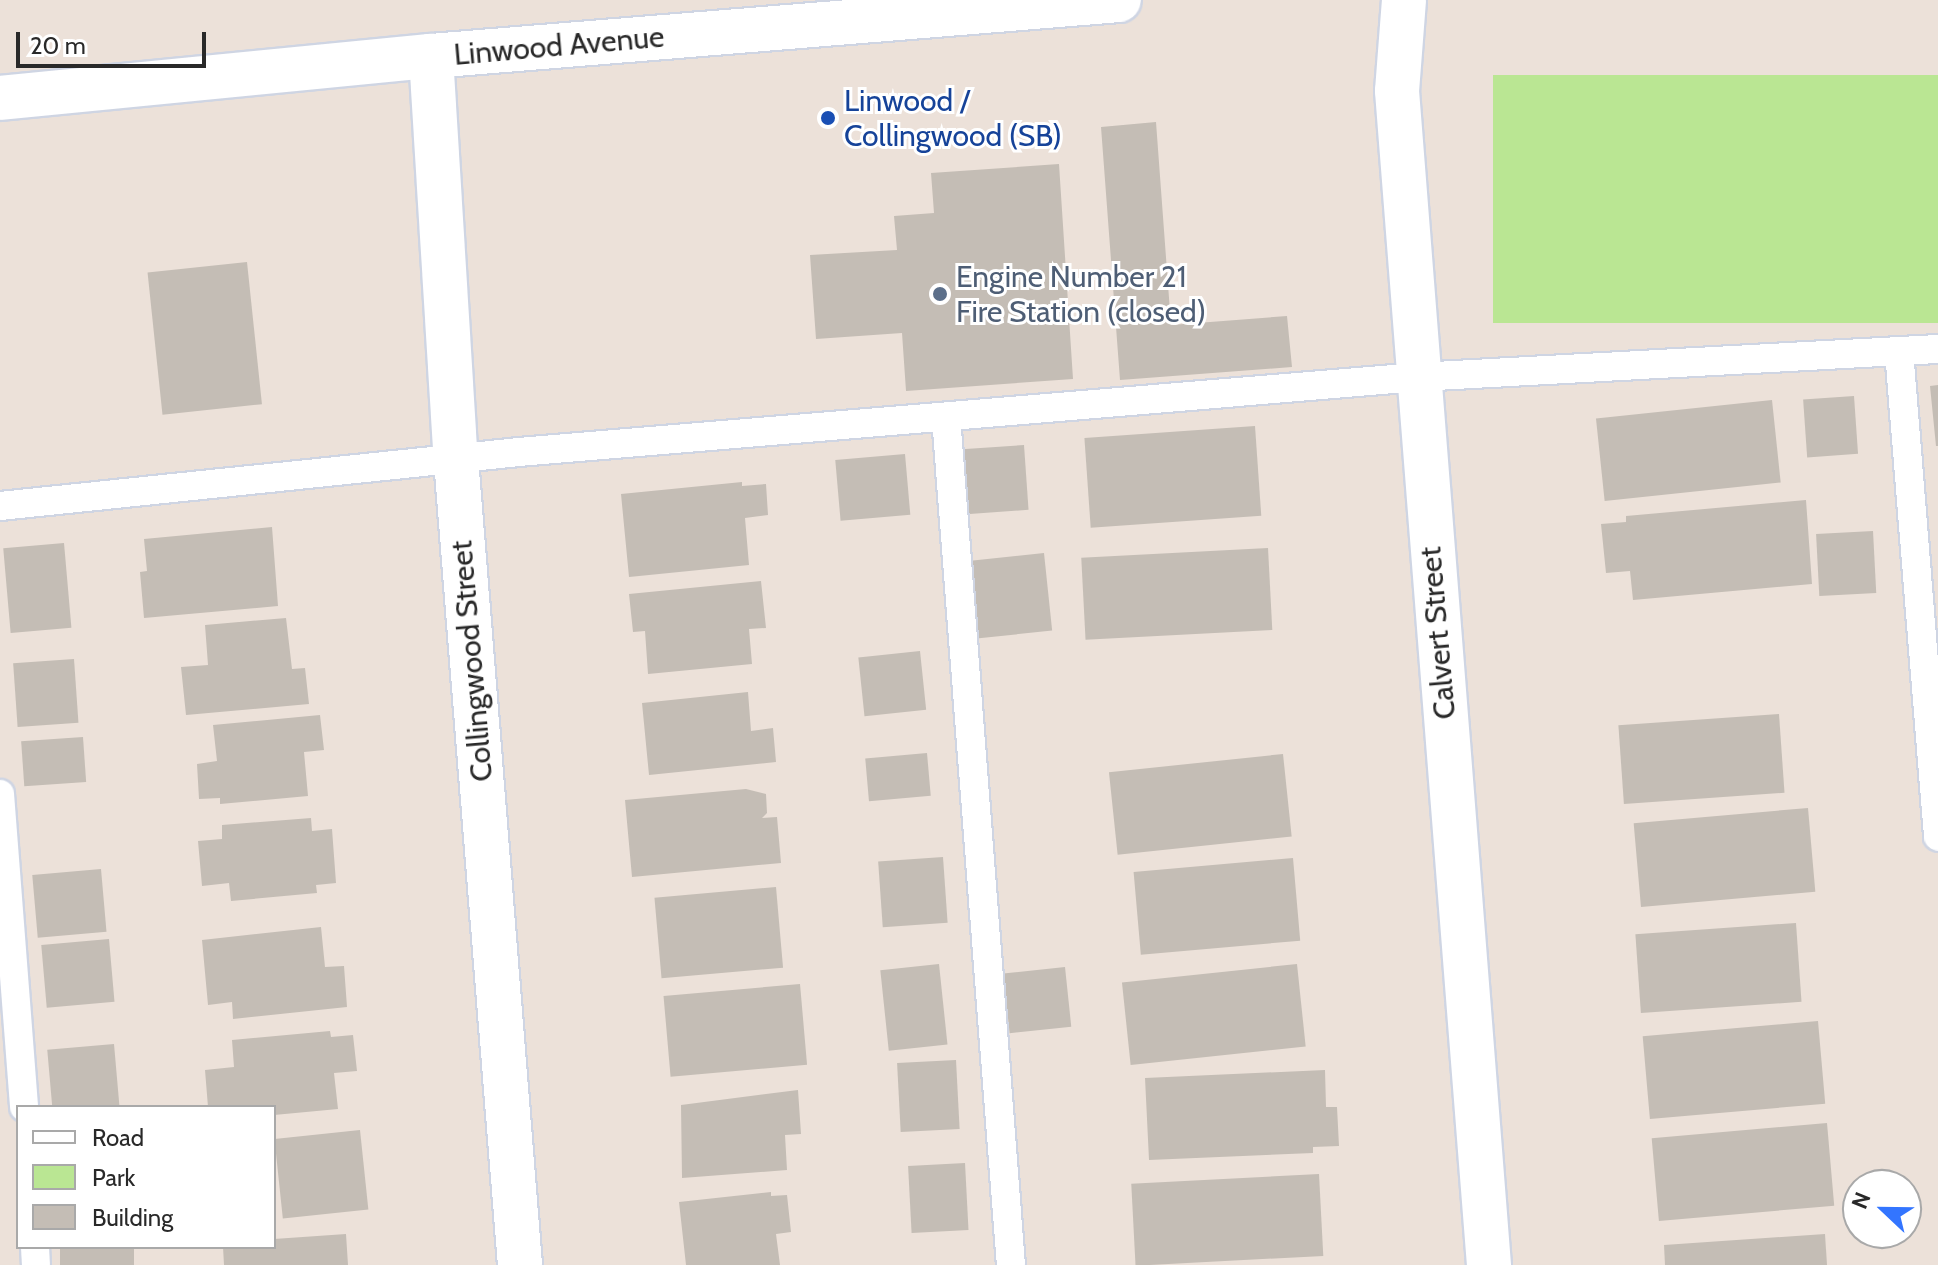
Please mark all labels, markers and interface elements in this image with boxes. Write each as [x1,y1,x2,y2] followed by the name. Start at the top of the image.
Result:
[20,16,210,66] scale bar
[452,19,666,73] street label: Linwood Avenue
[30,31,86,60] text: 20 m
[844,83,1062,154] place label: Linwood / Collingwood (SB)
[819,109,837,127] marker: Linwood / Collingwood (SB)
[956,259,1206,330] place label: Engine Number 21 Fire Station (closed)
[931,285,949,303] marker: Engine Number 21 Fire Station (closed)
[444,539,500,783] street label: Collingwood Street
[1413,545,1463,721] street label: Calvert Street
[16,1105,276,1249] legend
[92,1123,144,1152] text: Road
[92,1163,135,1192] text: Park
[1842,1169,1922,1249] north arrow
[1846,1188,1877,1213] text: N
[92,1203,173,1232] text: Building

